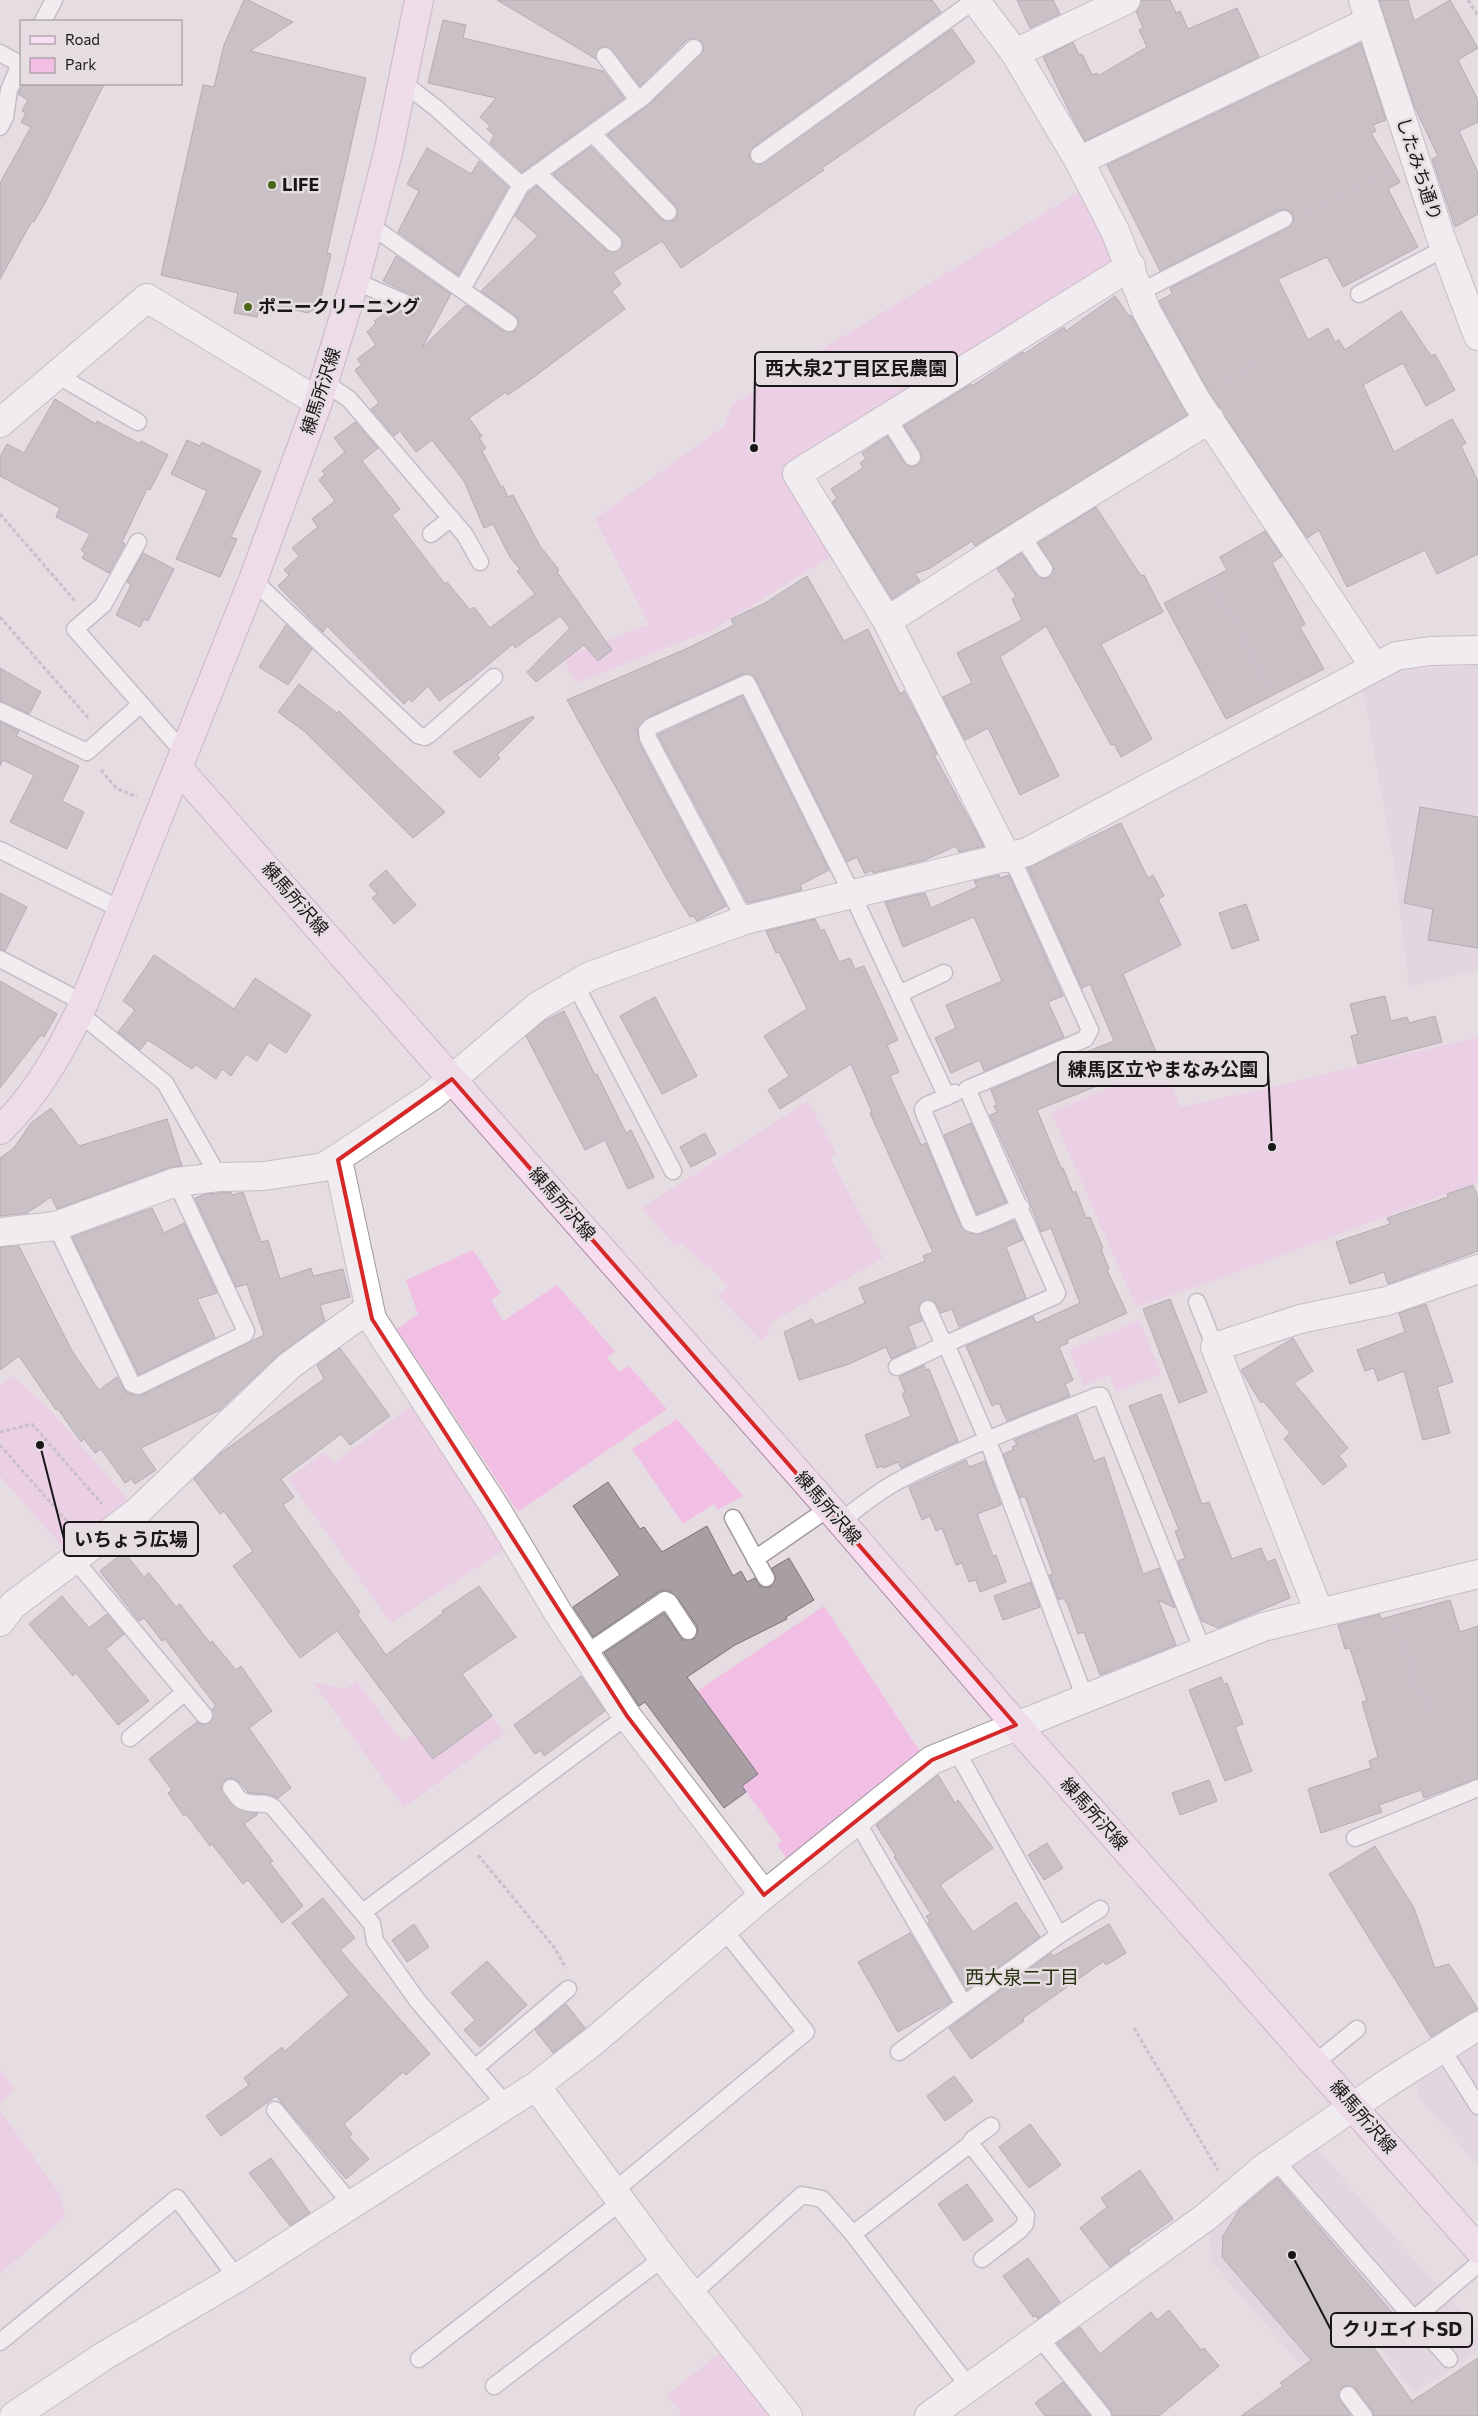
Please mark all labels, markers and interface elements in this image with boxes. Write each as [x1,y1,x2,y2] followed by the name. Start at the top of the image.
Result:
[20,20,182,85] legend
[65,30,100,48] text: Road
[65,55,96,73] text: Park
[1393,114,1447,223] street label: したみち通り
[282,173,319,195] place label: LIFE
[266,179,278,191] marker: LIFE
[258,295,420,317] place label: ポニークリーニング
[242,301,254,313] marker: ポニークリーニング
[296,344,344,437] street label: 練馬所沢線
[755,352,957,386] callout: 西大泉2丁目区民農園
[765,356,947,379] text: 西大泉2丁目区民農園
[258,857,334,940] street label: 練馬所沢線
[1058,1052,1268,1086] callout: 練馬区立やまなみ公園
[1068,1057,1258,1080] text: 練馬区立やまなみ公園
[525,1162,601,1245] street label: 練馬所沢線
[791,1466,867,1549] street label: 練馬所沢線
[64,1522,198,1556] callout: いちょう広場
[74,1527,188,1550] text: いちょう広場
[1056,1773,1133,1854] street label: 練馬所沢線
[965,1965,1079,1988] district label: 西大泉二丁目
[1326,2075,1402,2158] street label: 練馬所沢線
[1331,2313,1472,2347] callout: クリエイトSD
[1342,2317,1462,2340] text: クリエイトSD

